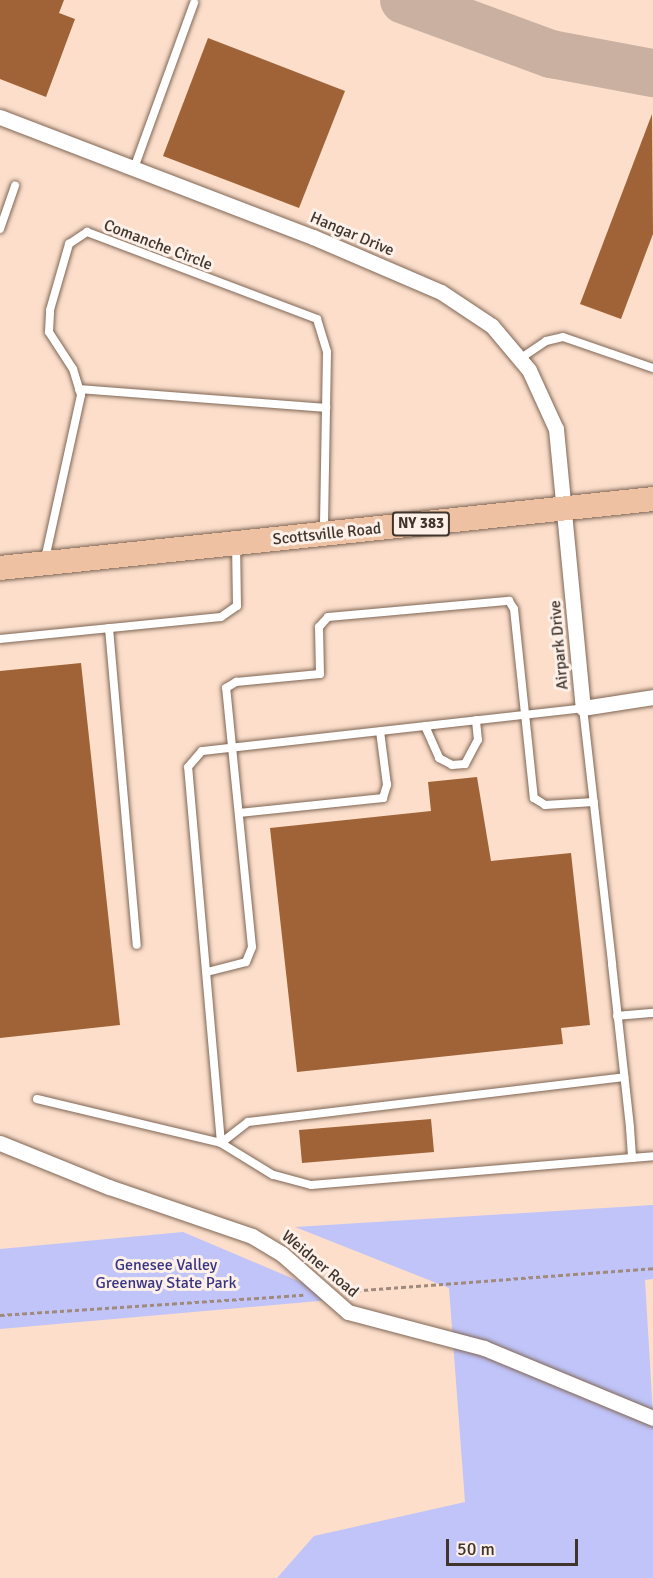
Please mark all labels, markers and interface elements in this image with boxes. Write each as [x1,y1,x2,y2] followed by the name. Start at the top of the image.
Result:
[307,208,397,260] street label: Hangar Drive
[101,215,215,275] street label: Comanche Circle
[391,512,451,536] road number: NY 383
[272,519,382,549] street label: Scottsville Road
[546,599,572,691] street label: Airpark Drive
[278,1226,362,1302] street label: Weidner Road
[96,1255,236,1293] park label: Genesee Valley Greenway State Park
[449,1527,581,1565] scale bar
[457,1538,495,1560] text: 50 m

